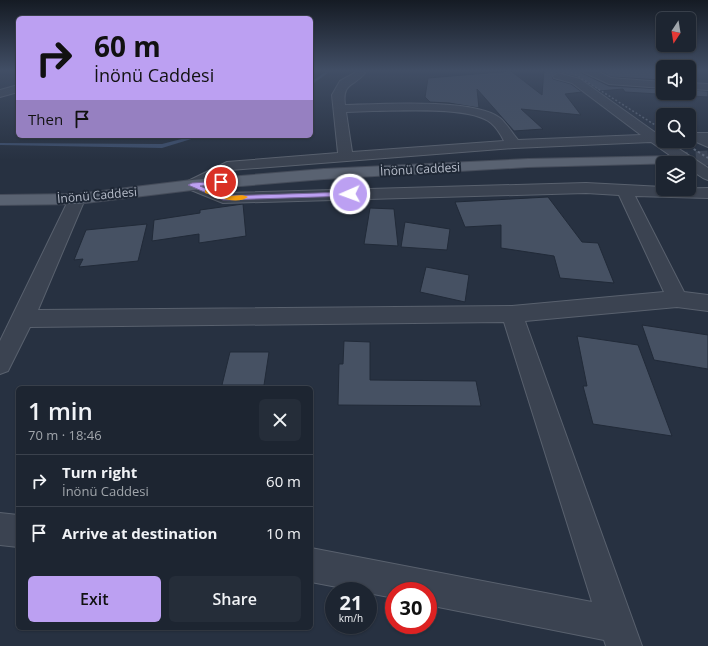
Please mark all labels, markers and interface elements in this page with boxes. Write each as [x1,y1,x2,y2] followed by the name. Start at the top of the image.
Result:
[656,12,696,52] north arrow
[656,12,696,196] map controls
[94,27,161,65] text: 60 m
[28,32,80,84] icon: right
[656,60,696,100] button: sound
[94,63,214,87] text: İnönü Caddesi
[71,108,93,130] icon: arrive
[656,108,696,148] button: search
[28,109,63,129] text: Then
[656,156,696,196] button: layers
[380,158,460,180] street label: İnönü Caddesi
[204,165,238,199] pin
[210,171,232,193] icon: arrive
[329,173,371,215] position arrow
[56,183,138,207] street label: İnönü Caddesi
[28,394,93,427] text: 1 min
[259,399,301,441] button: close
[28,426,102,444] text: 70 m · 18:46
[62,462,137,482] text: Turn right
[28,470,50,492] icon: right
[266,471,301,491] text: 60 m
[62,482,149,500] text: İnönü Caddesi
[28,522,50,544] icon: arrive
[62,523,217,543] text: Arrive at destination
[266,523,301,543] text: 10 m
[28,576,161,622] button: Exit
[169,576,301,622] button: Share
[385,582,437,634] speed limit sign: 30
[340,589,362,616] text: 21
[339,611,363,625] text: km/h

